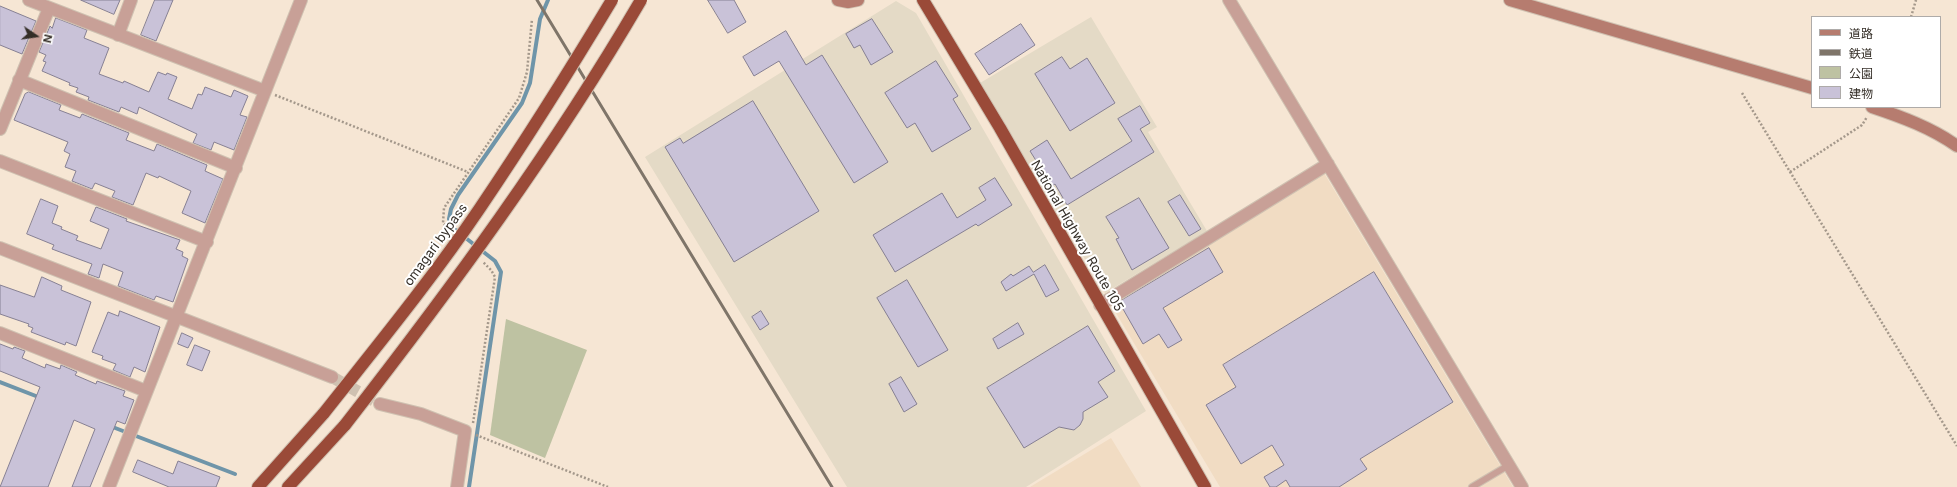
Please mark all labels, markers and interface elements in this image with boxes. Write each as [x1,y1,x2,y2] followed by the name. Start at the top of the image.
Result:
[16,16,56,56] north arrow
[1811,16,1941,108] legend
[1849,26,1873,41] text: 道路
[40,33,55,44] text: N
[1849,46,1873,61] text: 鉄道
[1849,66,1873,81] text: 公園
[1849,86,1873,101] text: 建物
[1027,158,1127,314] street label: National Highway Route 105
[401,201,471,289] street label: omagari bypass

